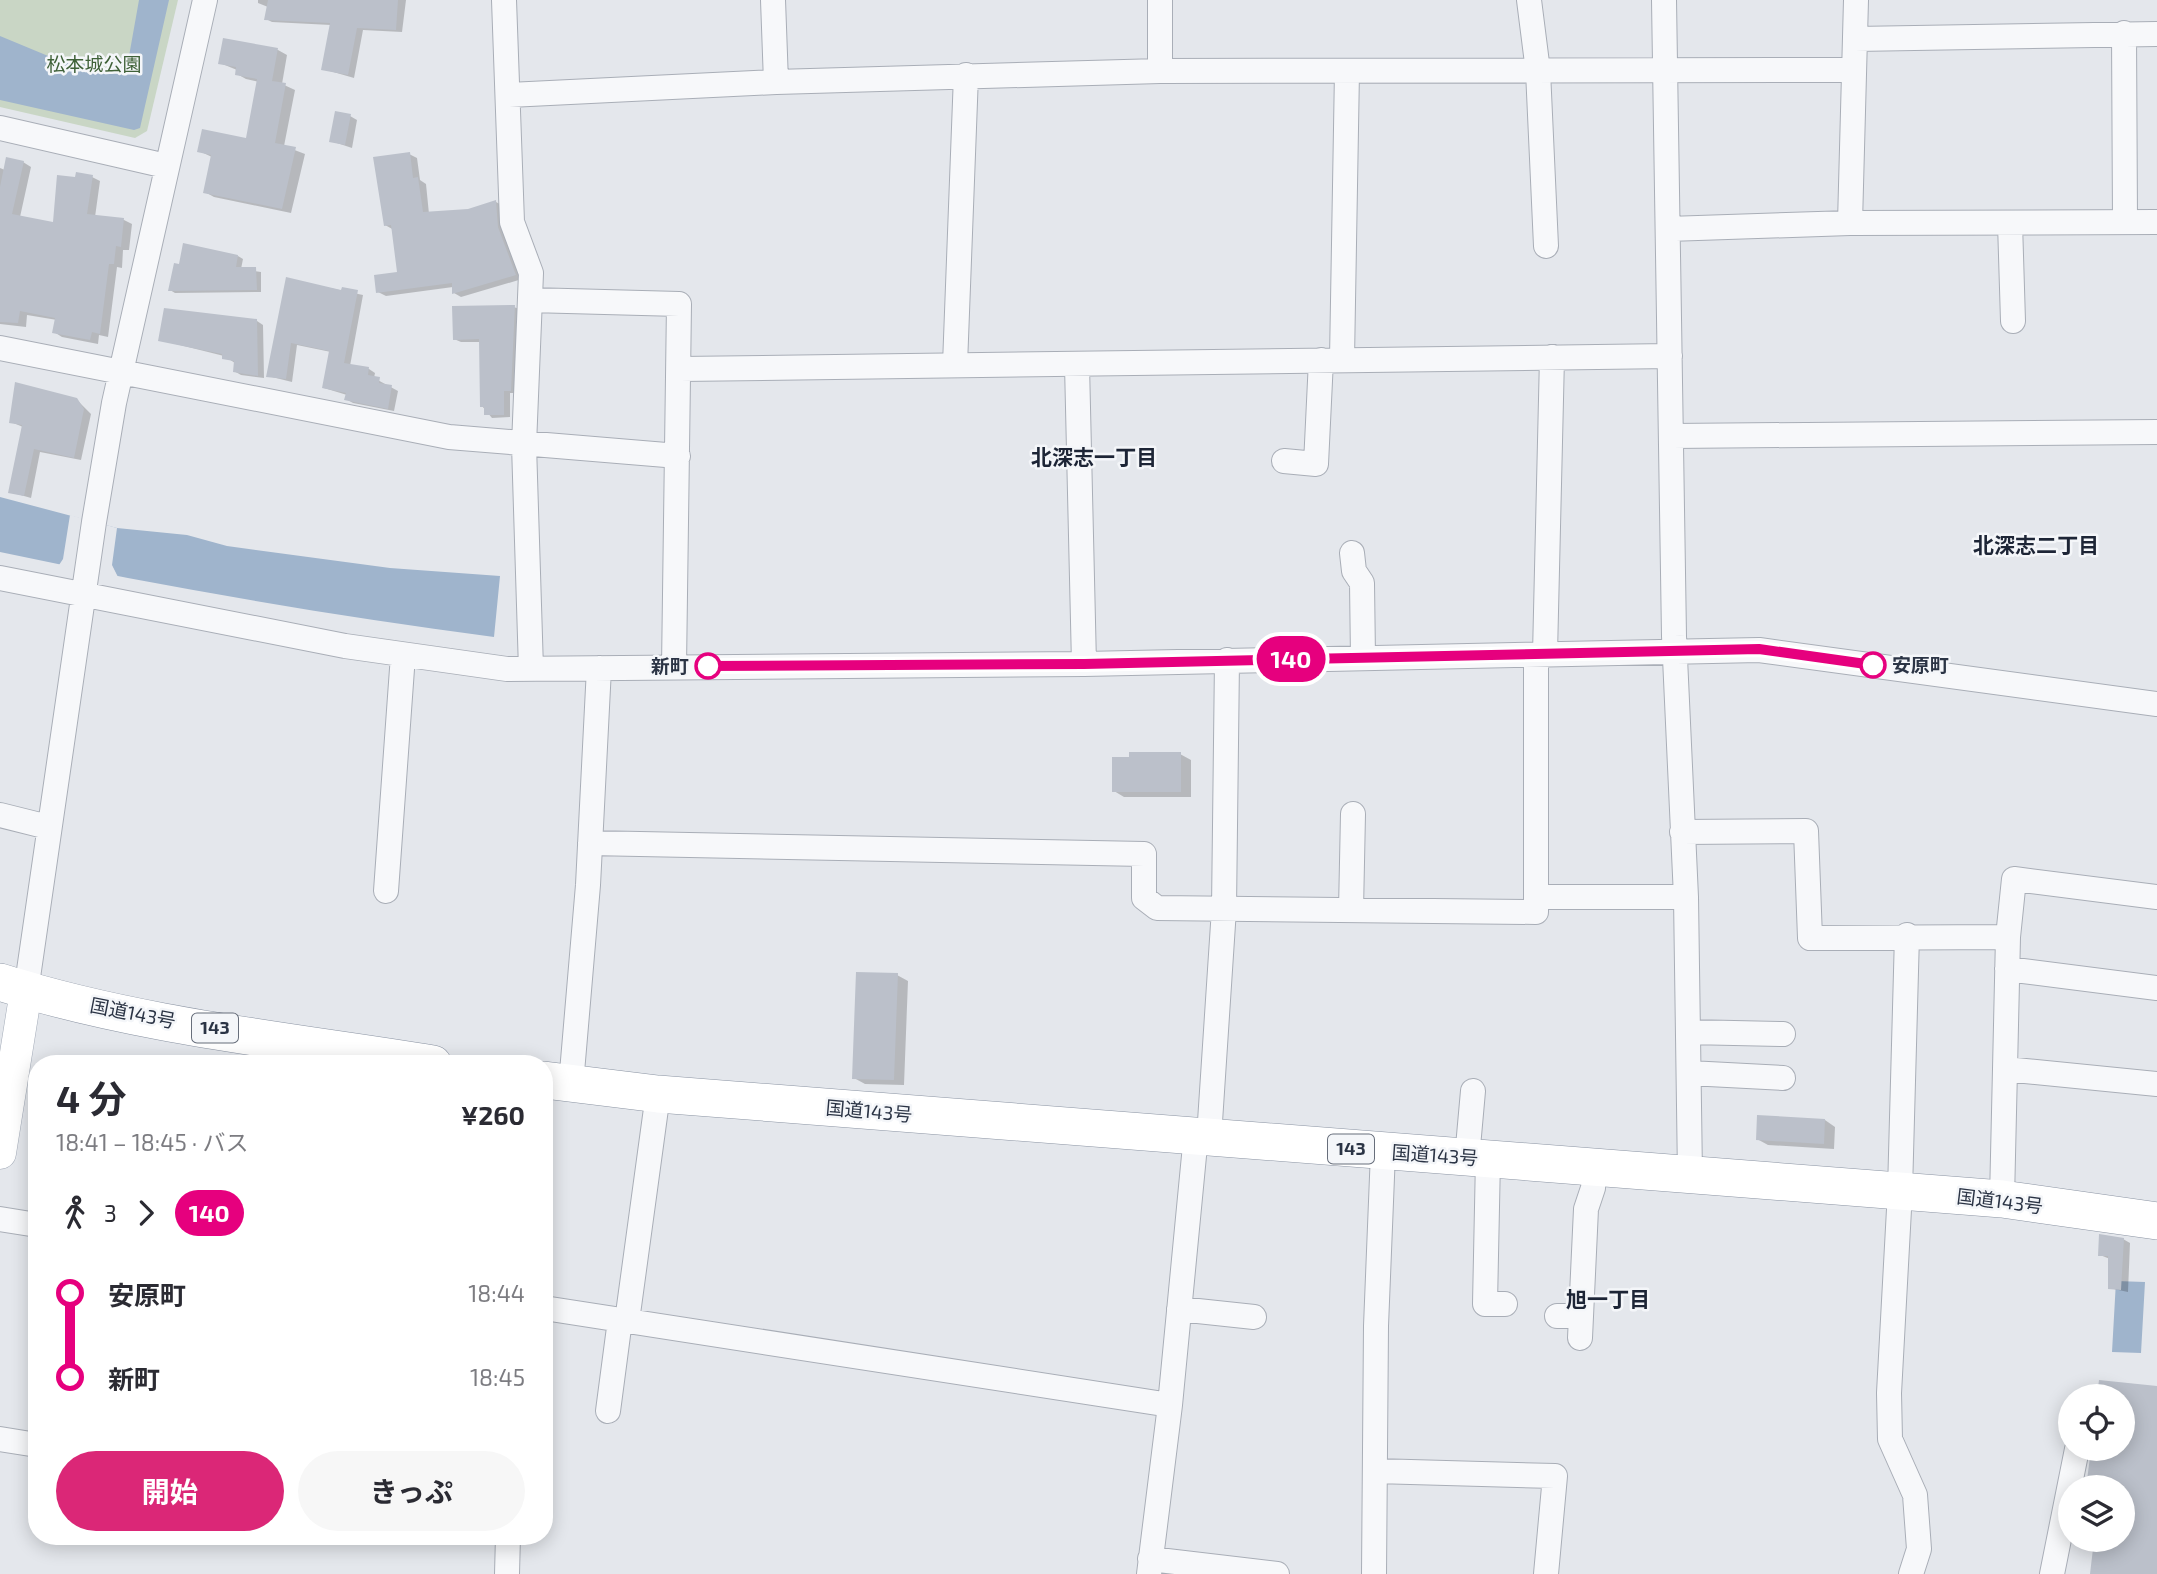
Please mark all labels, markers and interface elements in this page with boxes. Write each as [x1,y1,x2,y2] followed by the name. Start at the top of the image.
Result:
[46,52,142,75] park label: 松本城公園
[1031,444,1157,469] district label: 北深志一丁目
[1973,532,2099,557] district label: 北深志二丁目
[1251,636,1331,682] line badge: 140
[1271,644,1311,673] text: 140
[1860,652,1886,678] marker: 安原町
[695,653,721,679] marker: 新町
[1892,653,1949,676] place label: 安原町
[651,654,689,677] place label: 新町
[88,993,178,1032] street label: 国道143号
[192,1014,238,1042] road number: 143
[56,1075,126,1121] text: 4 分
[825,1095,913,1126] street label: 国道143号
[461,1099,525,1130] text: ¥260
[56,1128,248,1156] text: 18:41 – 18:45 · バス
[1328,1134,1374,1164] road number: 143
[1391,1140,1479,1169] street label: 国道143号
[1956,1184,2045,1217] street label: 国道143号
[56,1194,94,1232] icon: walk
[127,1194,165,1232] icon: forward
[189,1198,230,1227] text: 140
[104,1199,117,1227] text: 3
[108,1279,186,1310] text: 安原町
[468,1279,525,1307] text: 18:44
[1566,1286,1650,1311] district label: 旭一丁目
[108,1363,160,1394] text: 新町
[470,1363,525,1391] text: 18:45
[2058,1384,2135,1552] map controls
[2058,1384,2135,1461] button: locate
[56,1451,284,1531] button: 開始
[298,1451,525,1531] button: きっぷ
[2058,1475,2135,1552] button: layers

